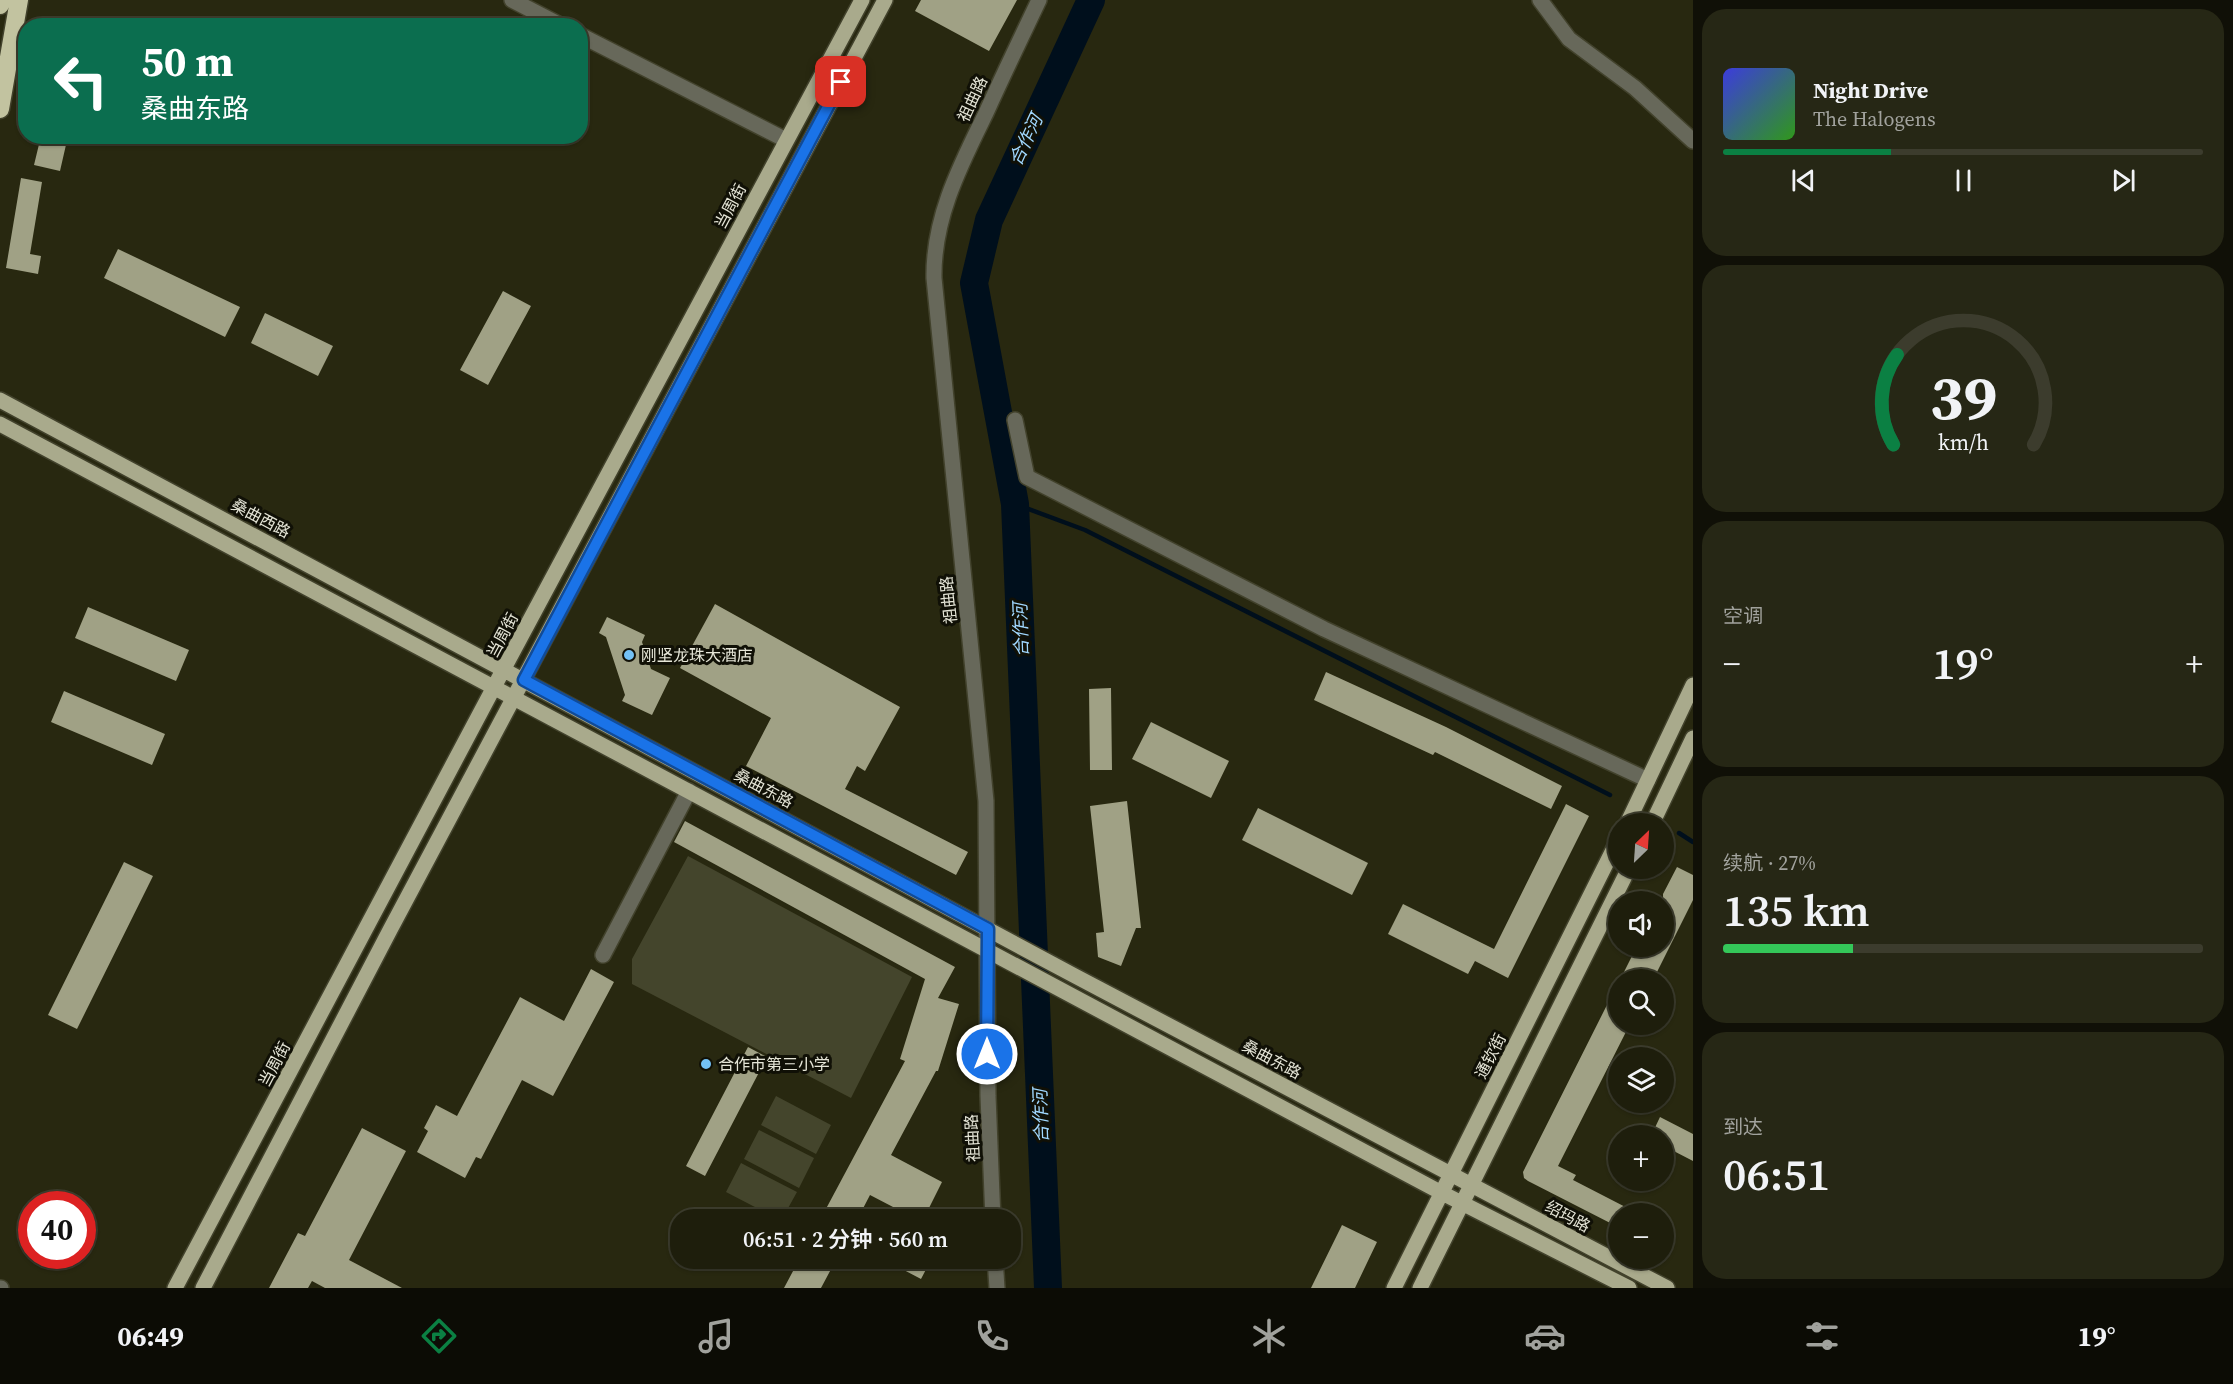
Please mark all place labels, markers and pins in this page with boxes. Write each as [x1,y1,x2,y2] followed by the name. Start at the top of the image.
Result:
[815,56,866,107] pin
[641,644,753,666] place label: 刚坚龙珠大酒店
[622,648,636,662] marker: 刚坚龙珠大酒店
[718,1053,830,1075] place label: 合作市第三小学
[699,1057,713,1071] marker: 合作市第三小学

